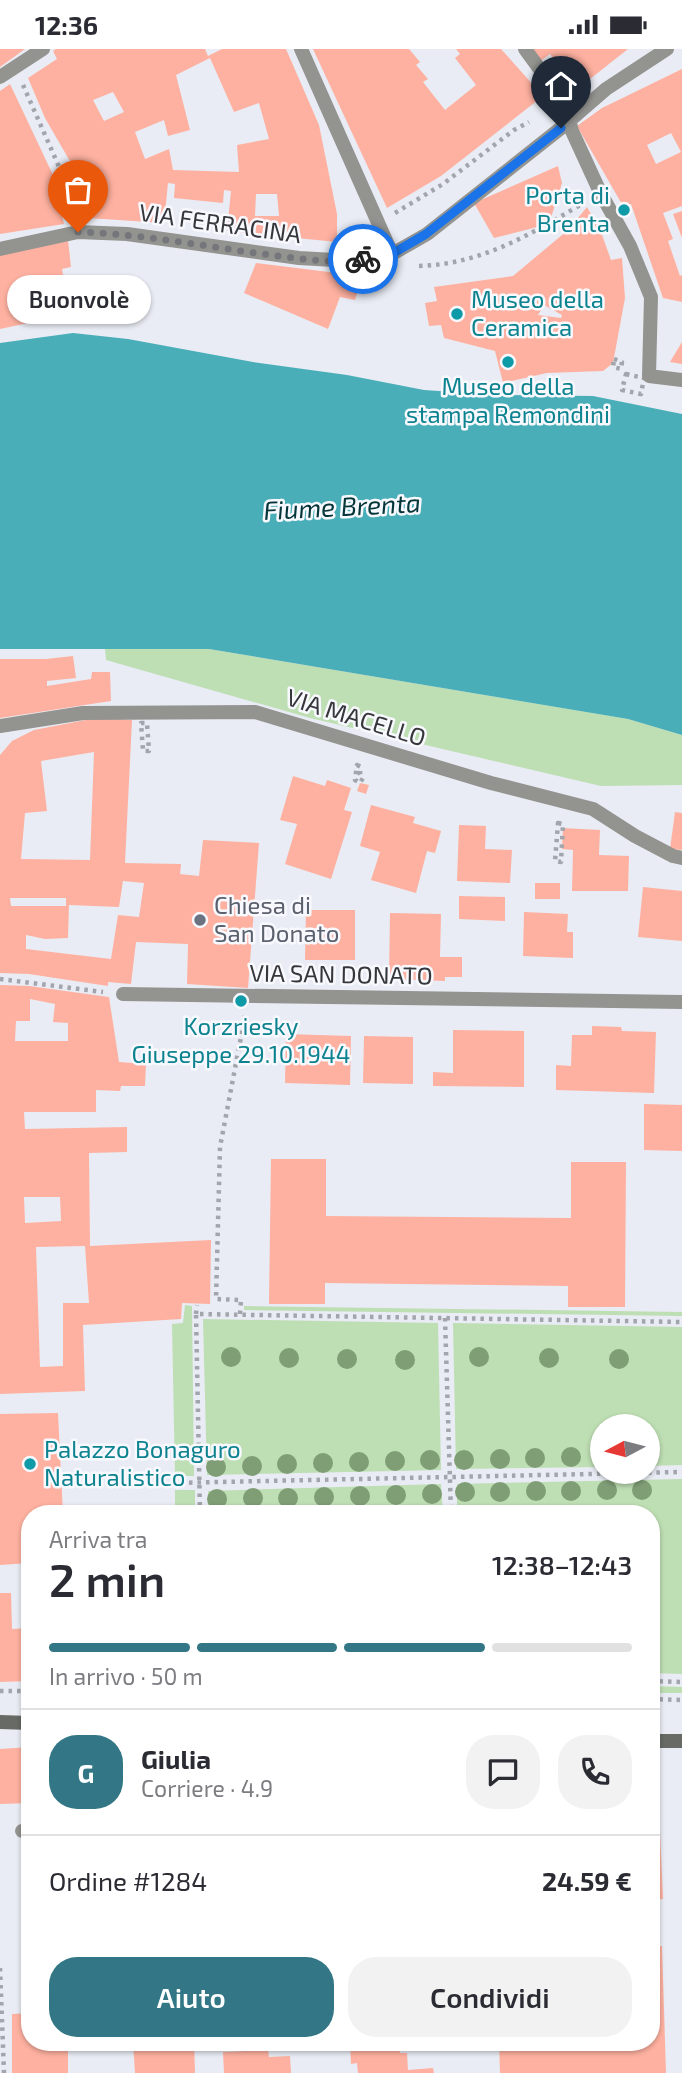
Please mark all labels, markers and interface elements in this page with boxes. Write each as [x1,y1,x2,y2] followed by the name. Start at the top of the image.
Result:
[35,9,98,40] text: 12:36
[531,56,591,128] pin
[542,67,580,105] icon: home
[48,160,108,232] pin
[59,171,97,209] icon: bag
[525,180,610,237] place label: Porta di Brenta
[137,197,303,248] street label: VIA FERRACINA
[616,202,632,218] marker: Porta di Brenta
[328,224,398,294] courier
[344,240,382,278] icon: bike
[6,274,150,323] callout: Buonvolè
[471,284,604,341] place label: Museo della Ceramica
[29,285,129,313] text: Buonvolè
[449,306,465,322] marker: Museo della Ceramica
[500,354,516,370] marker: Museo della stampa Remondini
[406,371,610,428] place label: Museo della stampa Remondini
[263,486,421,525] water label: Fiume Brenta
[283,682,430,751] street label: VIA MACELLO
[214,890,339,947] place label: Chiesa di San Donato
[192,912,208,928] marker: Chiesa di San Donato
[249,957,433,990] street label: VIA SAN DONATO
[233,993,249,1009] marker: Korzriesky Giuseppe 29.10.1944
[132,1011,350,1068] place label: Korzriesky Giuseppe 29.10.1944
[590,1414,660,1484] north arrow
[590,1414,660,1484] map controls
[44,1434,241,1491] place label: Palazzo Bonaguro Naturalistico
[22,1456,38,1472] marker: Palazzo Bonaguro Naturalistico
[49,1525,148,1553] text: Arriva tra
[492,1549,632,1580] text: 12:38–12:43
[49,1551,165,1606] text: 2 min
[49,1662,203,1690] text: In arrivo · 50 m
[466,1735,540,1809] button: chat
[558,1735,632,1809] button: phone
[141,1743,211,1774] text: Giulia
[78,1757,94,1788] text: G
[141,1774,273,1802] text: Corriere · 4.9
[49,1865,207,1896] text: Ordine #1284
[542,1865,632,1896] text: 24.59 €
[49,1957,334,2037] button: Aiuto
[348,1957,632,2037] button: Condividi

